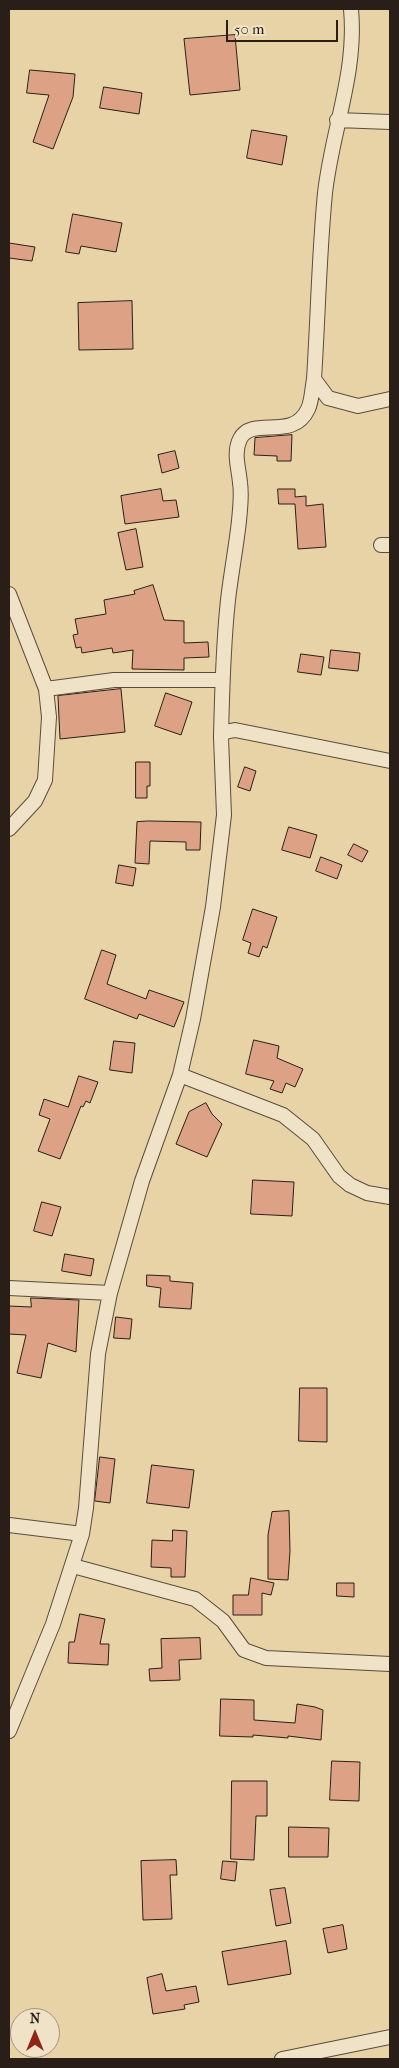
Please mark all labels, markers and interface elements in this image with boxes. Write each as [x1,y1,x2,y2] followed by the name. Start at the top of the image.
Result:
[229,10,342,42] scale bar
[234,20,264,38] text: 50 m
[10,2008,60,2058] north arrow
[30,2010,40,2027] text: N

